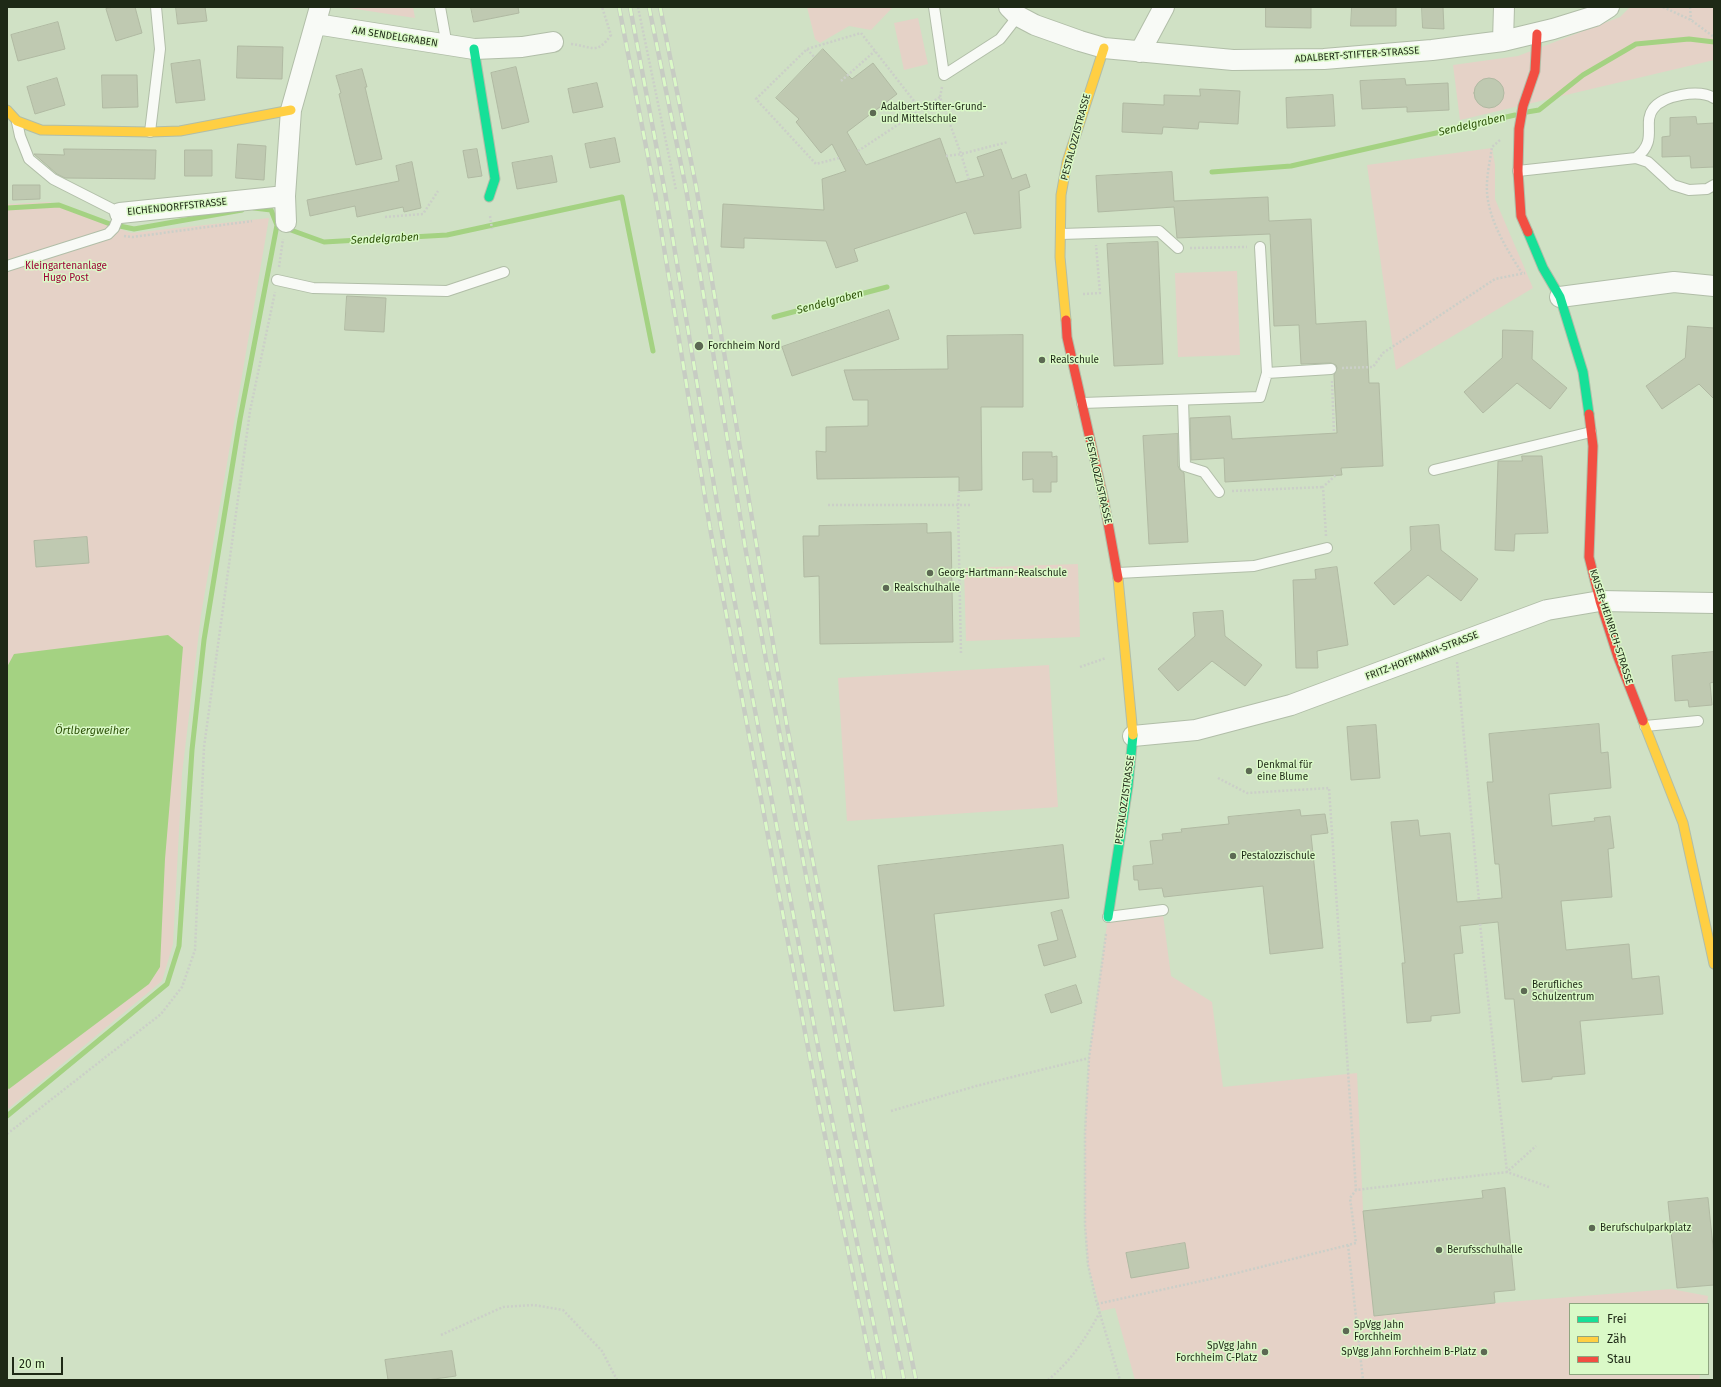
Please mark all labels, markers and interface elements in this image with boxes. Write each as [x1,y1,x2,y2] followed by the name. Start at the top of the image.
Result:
[351,24,439,50] street label: AM SENDELGRABEN
[1294,45,1420,65] street label: ADALBERT-STIFTER-STRASSE
[1059,92,1093,182] street label: PESTALOZZISTRASSE
[881,101,987,124] place label: Adalbert-Stifter-Grund- und Mittelschule
[868,108,878,118] marker: Adalbert-Stifter-Grund- und Mittelschule
[1437,111,1507,139] water label: Sendelgraben
[127,196,227,218] street label: EICHENDORFFSTRASSE
[351,231,419,247] water label: Sendelgraben
[25,260,107,284] park label: Kleingartenanlage Hugo Post
[795,287,865,317] water label: Sendelgraben
[693,340,705,352] marker: Forchheim Nord
[708,340,780,352] place label: Forchheim Nord
[1050,354,1099,366] place label: Realschule
[1037,355,1047,365] marker: Realschule
[1082,435,1114,525] street label: PESTALOZZISTRASSE
[938,567,1067,579] place label: Georg-Hartmann-Realschule
[925,568,935,578] marker: Georg-Hartmann-Realschule
[1587,568,1635,686] street label: KAISER-HEINRICH-STRASSE
[894,582,960,594] place label: Realschulhalle
[881,583,891,593] marker: Realschulhalle
[1364,629,1480,683] street label: FRITZ-HOFFMANN-STRASSE
[55,724,129,738] water label: Örtlbergweiher
[1113,755,1137,845] street label: PESTALOZZISTRASSE
[1257,759,1312,782] place label: Denkmal für eine Blume
[1244,766,1254,776] marker: Denkmal für eine Blume
[1241,850,1315,862] place label: Pestalozzischule
[1228,851,1238,861] marker: Pestalozzischule
[1532,979,1594,1002] place label: Berufliches Schulzentrum
[1519,986,1529,996] marker: Berufliches Schulzentrum
[1600,1222,1691,1234] place label: Berufschulparkplatz
[1587,1223,1597,1233] marker: Berufschulparkplatz
[1447,1244,1523,1256] place label: Berufsschulhalle
[1434,1245,1444,1255] marker: Berufsschulhalle
[1569,1303,1709,1375] legend
[1607,1312,1627,1326] text: Frei
[1354,1319,1404,1342] place label: SpVgg Jahn Forchheim
[1341,1326,1351,1336] marker: SpVgg Jahn Forchheim
[1607,1332,1627,1346] text: Zäh
[1176,1340,1257,1364] place label: SpVgg Jahn Forchheim C-Platz
[1341,1346,1476,1358] place label: SpVgg Jahn Forchheim B-Platz
[1260,1347,1270,1357] marker: SpVgg Jahn Forchheim C-Platz
[1479,1347,1489,1357] marker: SpVgg Jahn Forchheim B-Platz
[14,1349,65,1375] scale bar
[1607,1352,1631,1366] text: Stau
[19,1357,45,1371] text: 20 m

